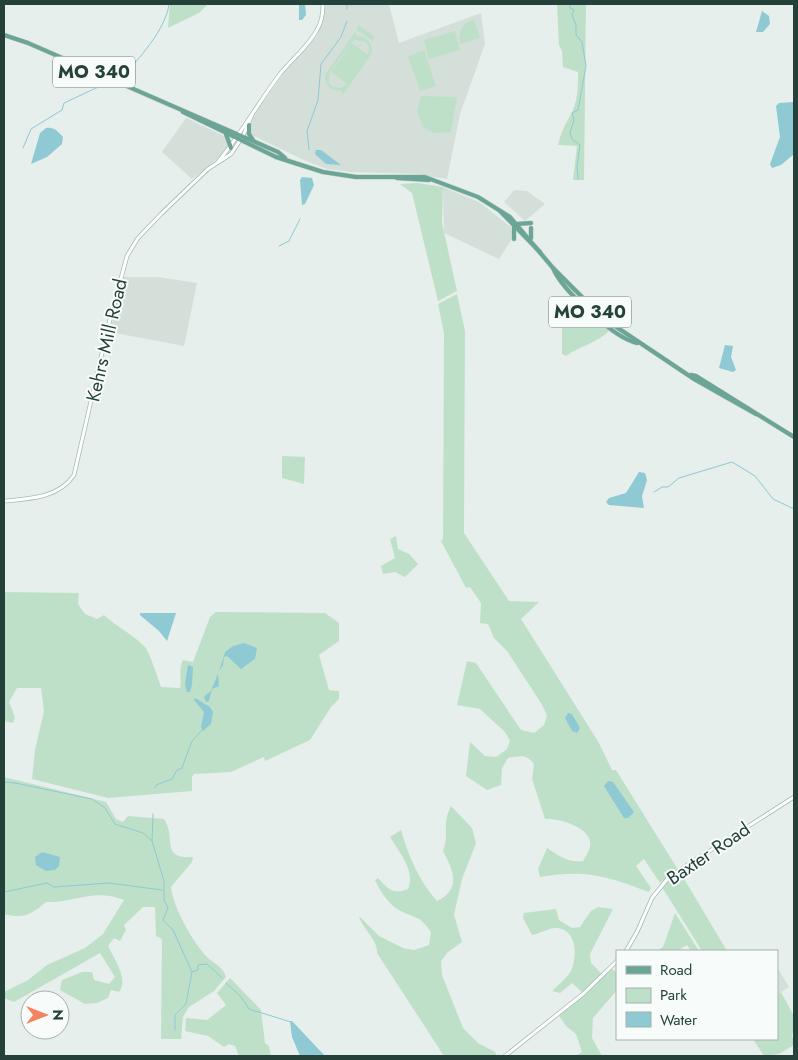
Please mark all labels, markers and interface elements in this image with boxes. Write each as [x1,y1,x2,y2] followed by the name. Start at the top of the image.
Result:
[53,56,135,88] road number: MO 340
[79,276,134,404] street label: Kehrs Mill Road
[549,296,631,328] road number: MO 340
[661,816,755,891] street label: Baxter Road
[616,950,778,1040] legend
[660,959,692,981] text: Road
[660,984,687,1006] text: Park
[20,990,70,1040] north arrow
[48,1009,68,1021] text: N
[660,1009,698,1031] text: Water

